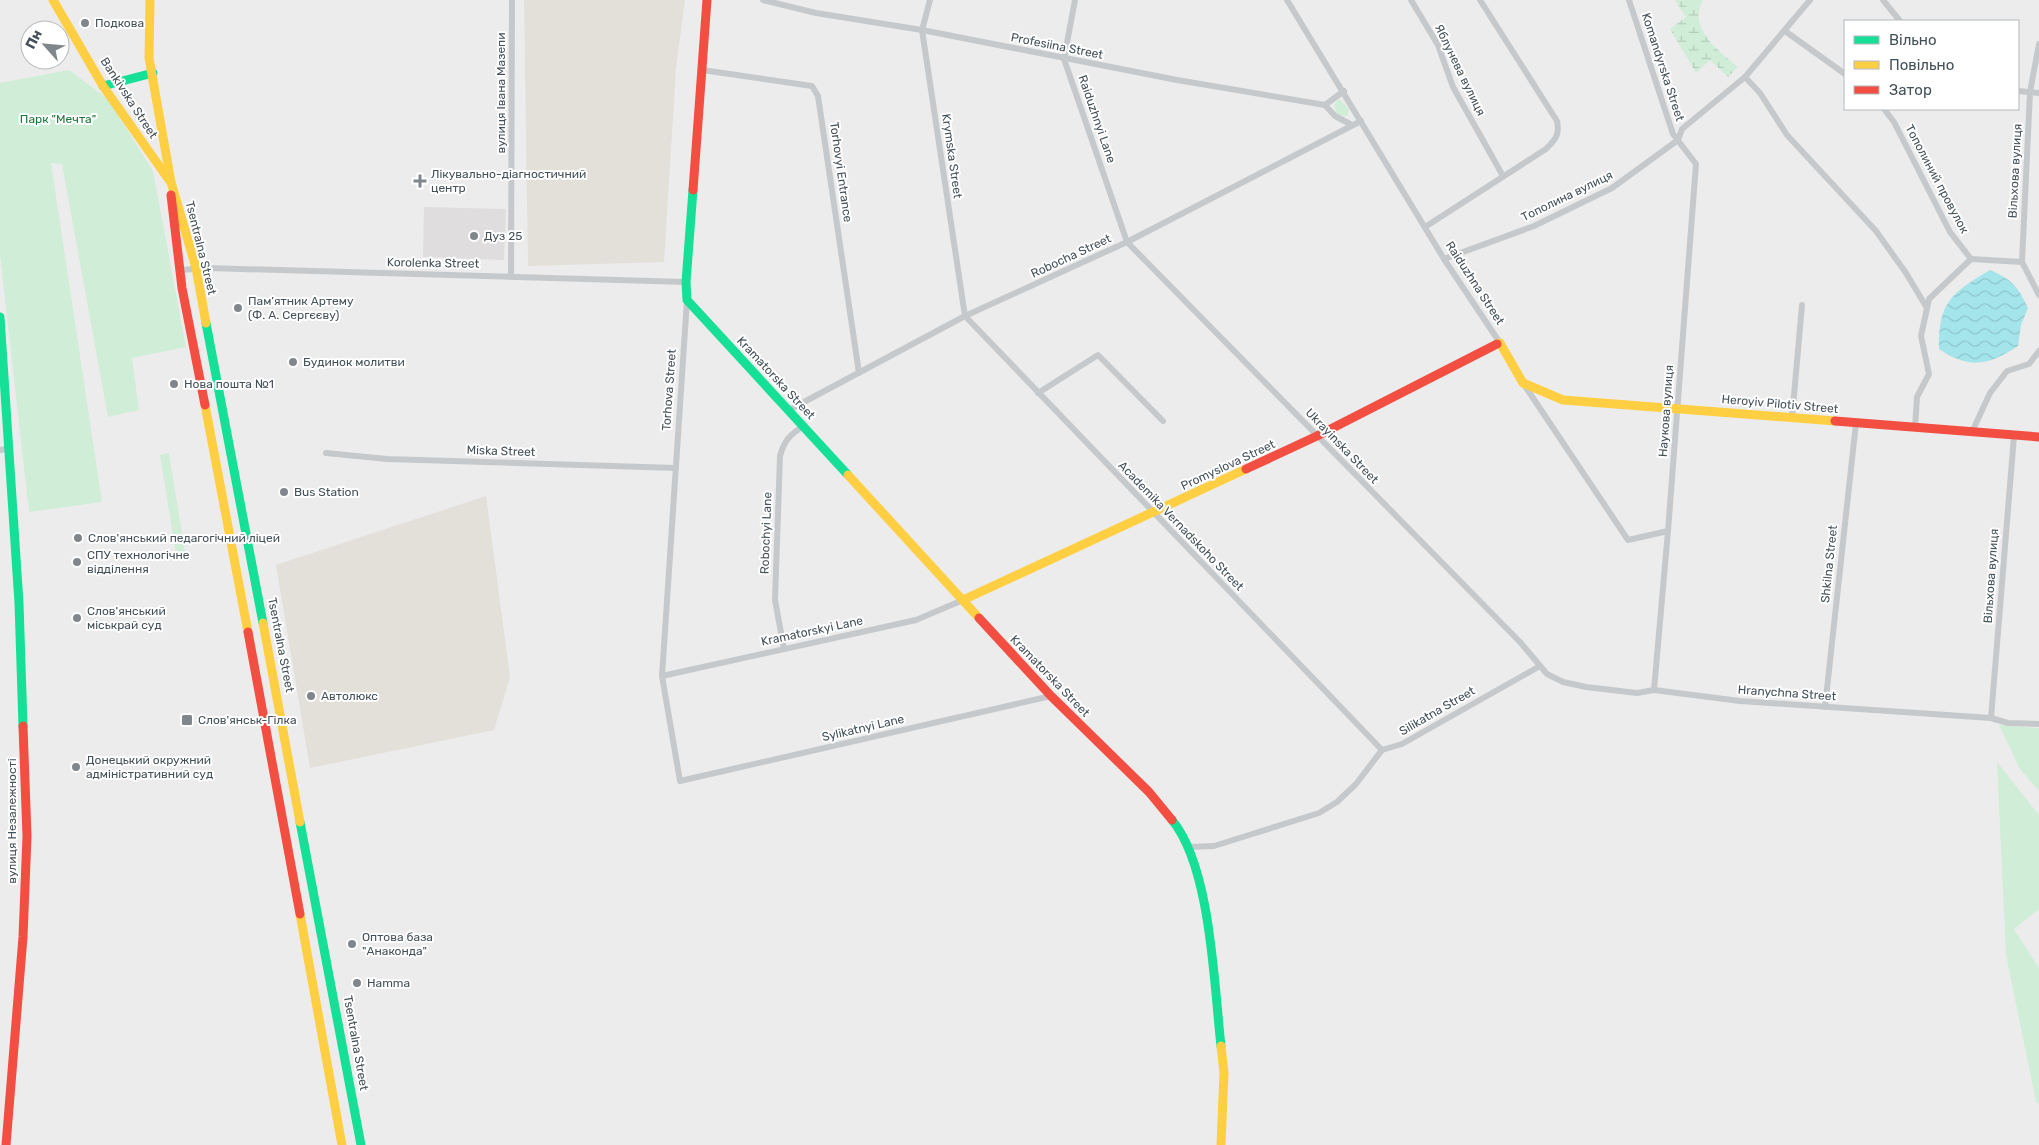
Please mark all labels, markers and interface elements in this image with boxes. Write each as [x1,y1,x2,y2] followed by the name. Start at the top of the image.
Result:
[1639,11,1687,123] street label: Komandyrska Street
[95,16,144,30] place label: Подкова
[79,17,91,29] marker: Подкова
[20,20,70,70] north arrow
[1844,20,2019,110] legend
[1432,22,1488,118] street label: Яблунева вулиця
[22,27,46,52] text: Пн
[1010,30,1105,62] street label: Profesiina Street
[1889,31,1937,49] text: Вільно
[494,32,508,154] street label: вулиця Івана Мазепи
[98,55,161,141] street label: Bankivska Street
[1889,56,1954,74] text: Повільно
[1075,73,1119,165] street label: Raiduzhnyi Lane
[1889,81,1932,99] text: Затор
[20,112,96,126] park label: Парк "Мечта"
[939,113,965,200] street label: Krymska Street
[827,121,855,223] street label: Torhovyi Entrance
[1902,122,1972,236] street label: Тополиний провулок
[2006,123,2024,219] street label: Вільхова вулиця
[431,167,586,195] place label: Лікувально-діагностичний центр
[1519,168,1615,224] street label: Тополина вулиця
[413,174,427,188] marker: Лікувально-діагностичний центр
[183,200,219,297] street label: Tsentralna Street
[484,229,522,243] place label: Дуз 25
[468,230,480,242] marker: Дуз 25
[1029,231,1114,281] street label: Robocha Street
[1443,239,1507,328] street label: Raiduzhna Street
[387,255,480,271] street label: Korolenka Street
[248,294,354,322] place label: Пам’ятник Артему (Ф. А. Сергєєву)
[232,302,244,314] marker: Пам’ятник Артему (Ф. А. Сергєєву)
[734,334,818,423] street label: Kramatorska Street
[659,348,679,431] street label: Torhova Street
[303,355,405,369] place label: Будинок молитви
[287,356,299,368] marker: Будинок молитви
[1656,364,1676,458] street label: Наукова вулиця
[184,377,274,391] place label: Нова пошта №1
[168,378,180,390] marker: Нова пошта №1
[1721,392,1839,416] street label: Heroyiv Pilotiv Street
[1303,406,1382,487] street label: Ukrayinska Street
[1179,437,1278,493] street label: Promyslova Street
[466,443,536,459] street label: Miska Street
[1115,458,1247,594] street label: Academika Vernadskoho Street
[294,485,359,499] place label: Bus Station
[278,486,290,498] marker: Bus Station
[758,491,774,574] street label: Robochyi Lane
[1818,524,1840,604] street label: Shkilna Street
[1981,528,2001,624] street label: Вільхова вулиця
[88,531,280,545] place label: Слов'янський педагогічний ліцей
[72,532,84,544] marker: Слов'янський педагогічний ліцей
[87,548,190,576] place label: СПУ технологічне відділення
[71,556,83,568] marker: СПУ технологічне відділення
[265,596,297,694] street label: Tsentralna Street
[87,604,166,632] place label: Слов'янський міськрай суд
[71,612,83,624] marker: Слов'янський міськрай суд
[760,613,865,649] street label: Kramatorskyi Lane
[1007,632,1093,720] street label: Kramatorska Street
[1737,683,1837,703] street label: Hranychna Street
[1397,684,1478,738] street label: Silikatna Street
[321,689,378,703] place label: Автолюкс
[305,690,317,702] marker: Автолюкс
[820,712,906,744] street label: Sylikatnyi Lane
[180,713,194,727] marker: Слов'янськ-Гілка
[198,713,297,727] place label: Слов'янськ-Гілка
[86,753,213,781] place label: Донецький окружний адміністративний суд
[5,758,19,884] street label: вулиця Незалежності
[70,761,82,773] marker: Донецький окружний адміністративний суд
[362,930,433,958] place label: Оптова база "Анаконда"
[346,938,358,950] marker: Оптова база "Анаконда"
[367,976,410,990] place label: Hamma
[351,977,363,989] marker: Hamma
[341,994,371,1092] street label: Tsentralna Street

